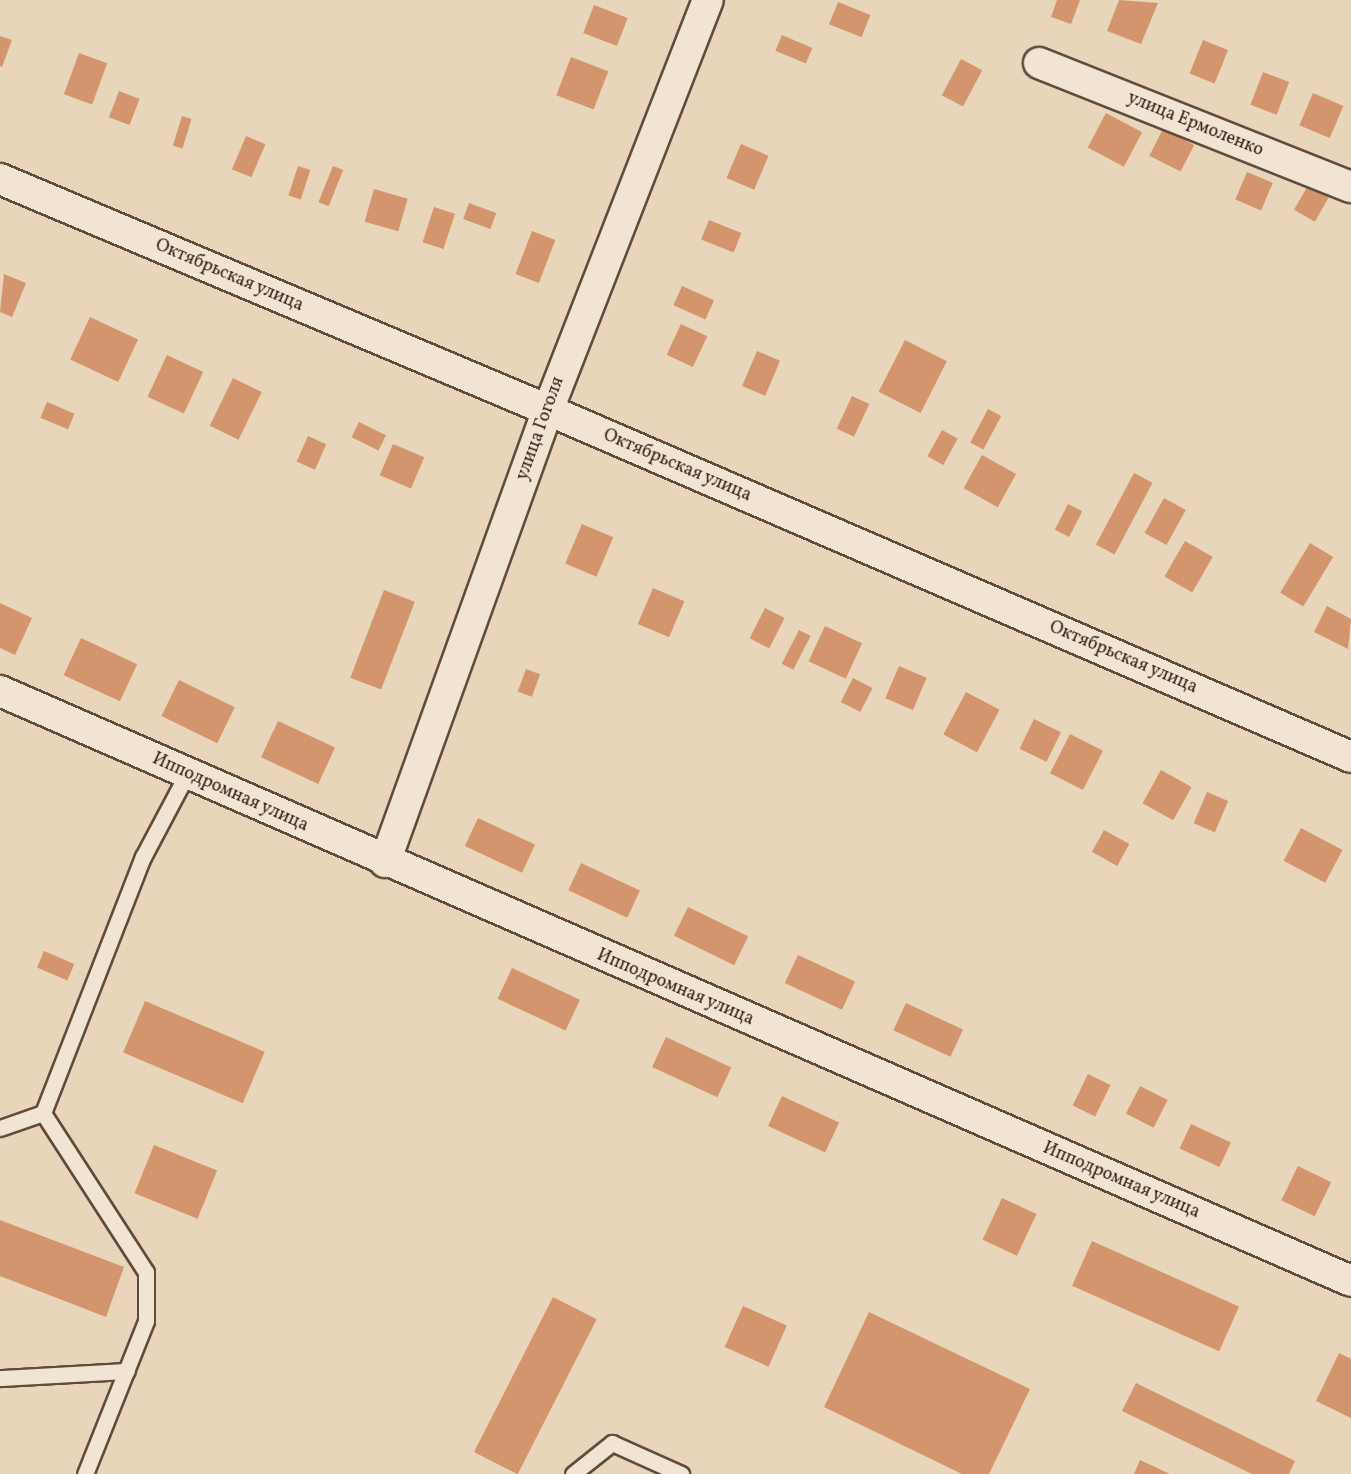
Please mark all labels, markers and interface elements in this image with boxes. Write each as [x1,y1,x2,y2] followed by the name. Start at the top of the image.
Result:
[1124,88,1266,162] street label: улица Ермоленко
[151,235,307,317] street label: Октябрьская улица
[512,374,570,484] street label: улица Гоголя
[599,425,755,507] street label: Октябрьская улица
[1045,617,1201,699] street label: Октябрьская улица
[148,749,312,837] street label: Ипподромная улица
[593,945,757,1031] street label: Ипподромная улица
[1039,1138,1203,1224] street label: Ипподромная улица

